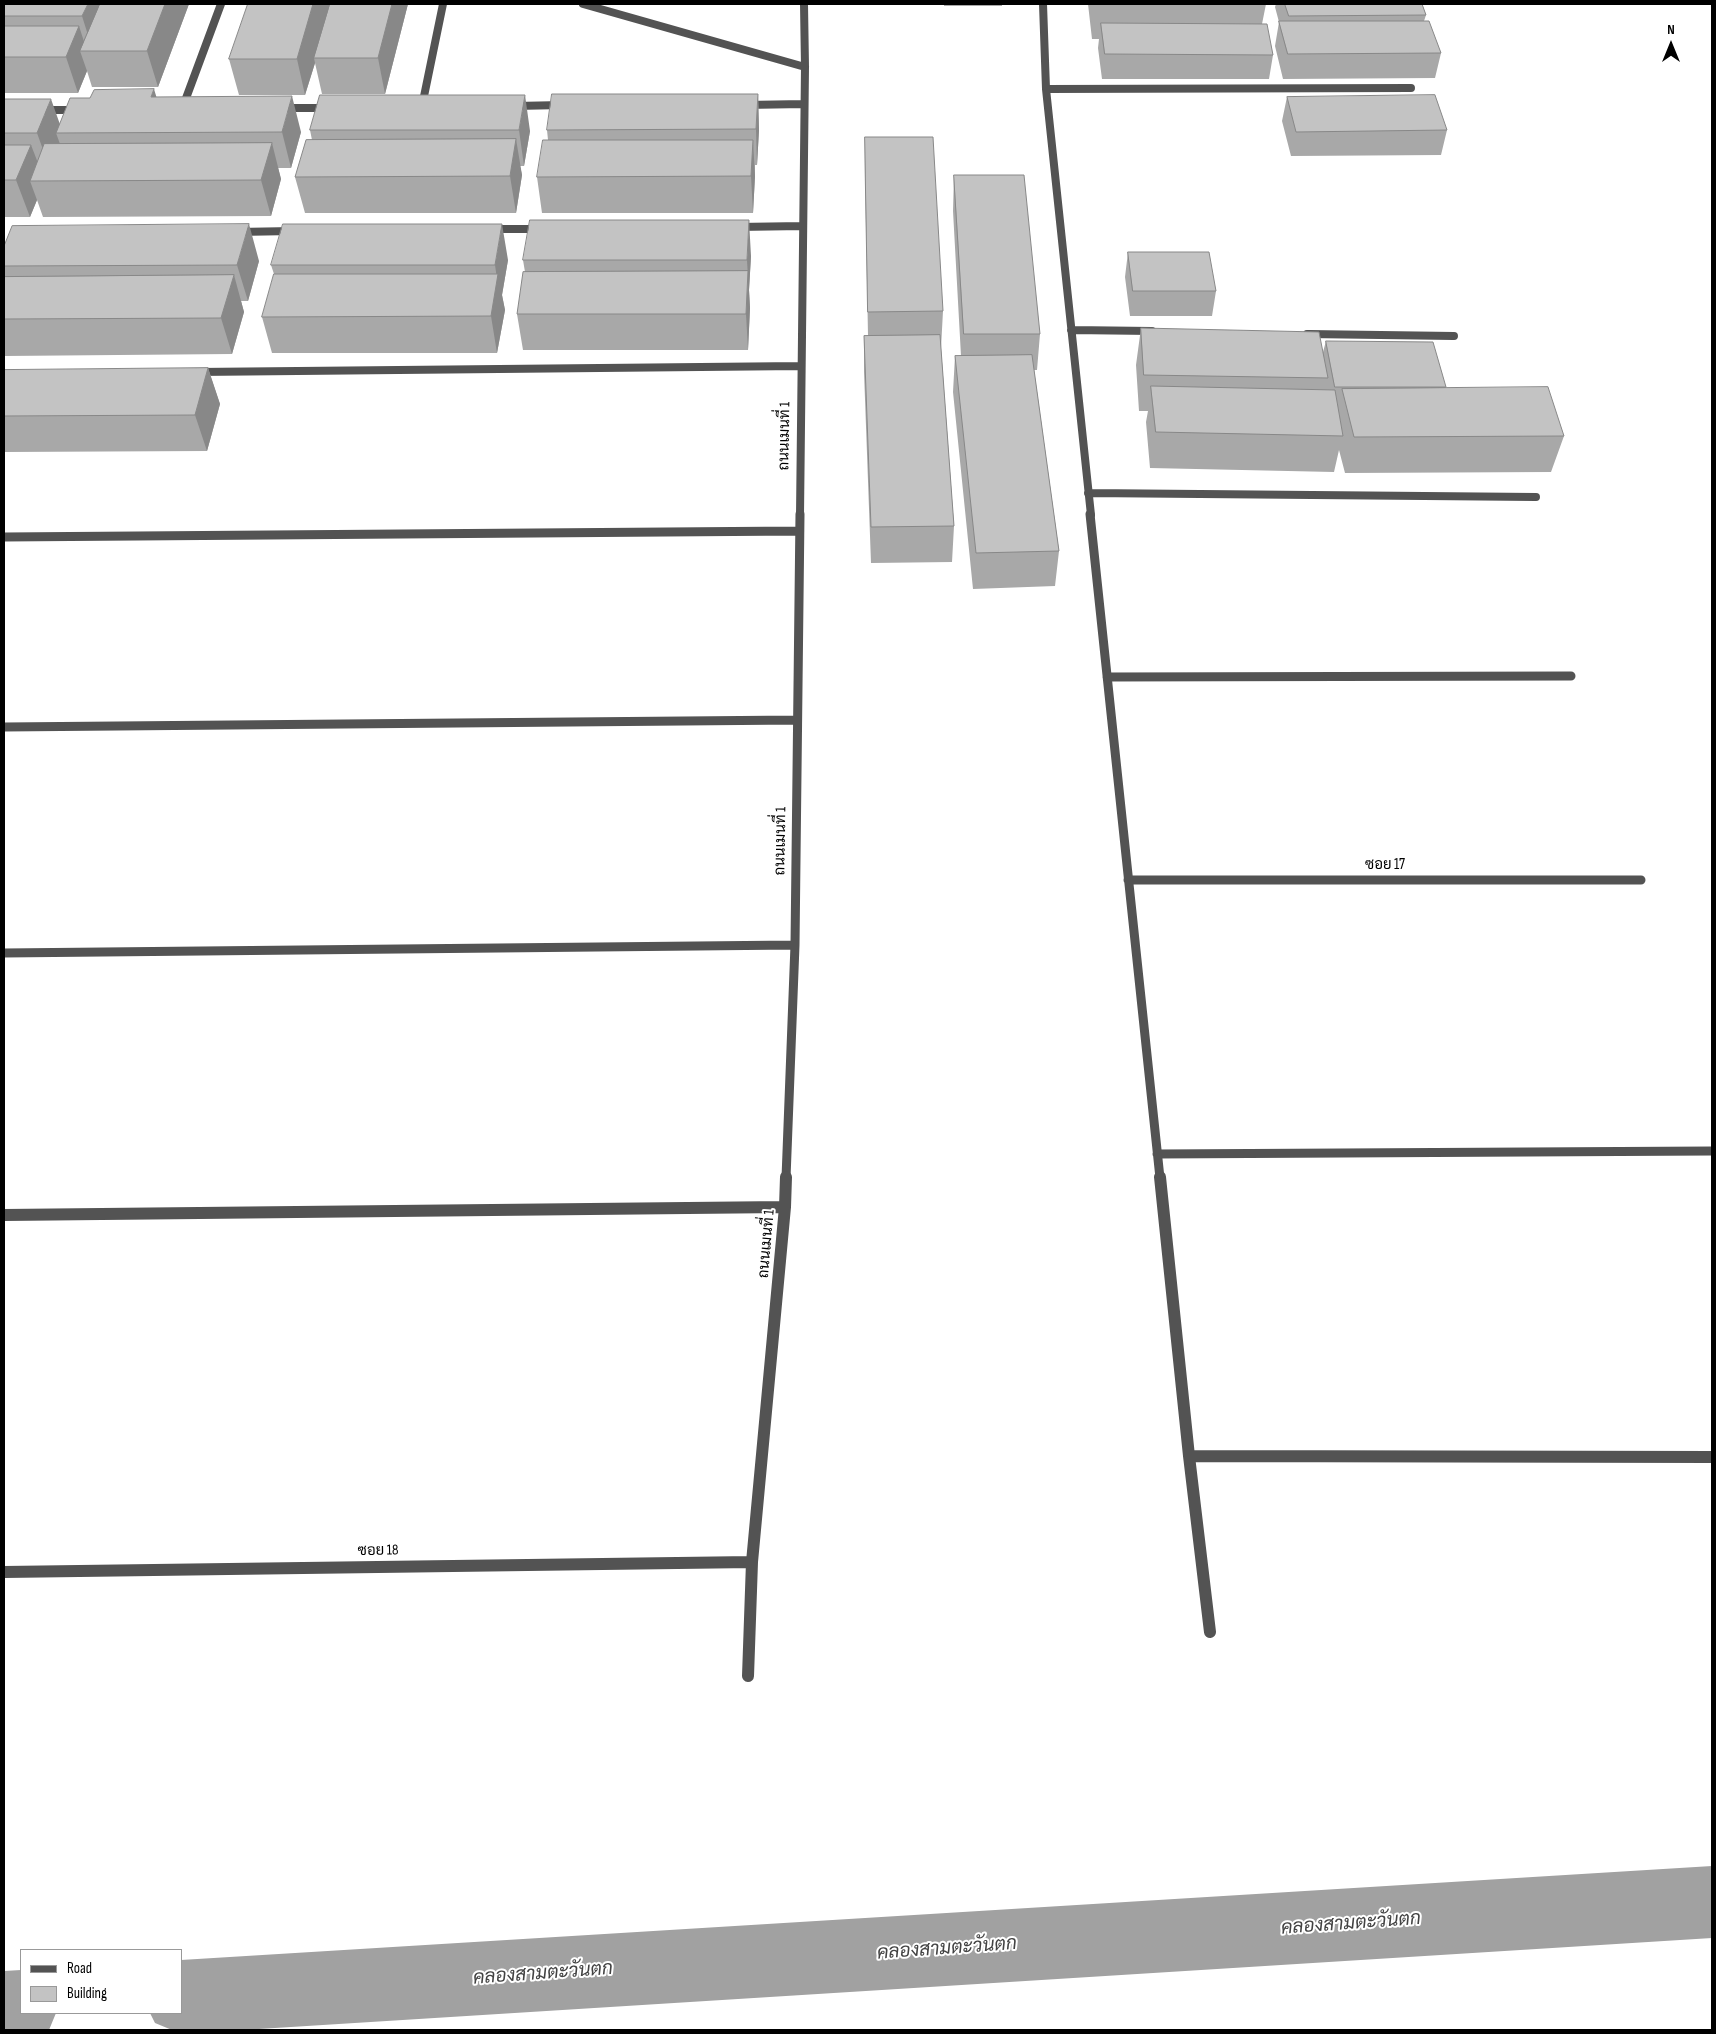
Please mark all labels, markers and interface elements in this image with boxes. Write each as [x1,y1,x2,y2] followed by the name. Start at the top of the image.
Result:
[1646,20,1696,70] north arrow
[1667,21,1675,38] text: N
[775,401,795,471] street label: ถนนเมนที่ 1
[771,806,791,876] street label: ถนนเมนที่ 1
[1365,856,1405,874] street label: ซอย 17
[755,1209,779,1279] street label: ถนนเมนที่ 1
[357,1542,399,1560] street label: ซอย 18
[1280,1908,1422,1940] water label: คลองสามตะวันตก
[876,1933,1018,1965] water label: คลองสามตะวันตก
[20,1949,182,2014] legend
[472,1958,614,1990] water label: คลองสามตะวันตก
[67,1959,92,1978] text: Road
[67,1984,107,2003] text: Building

